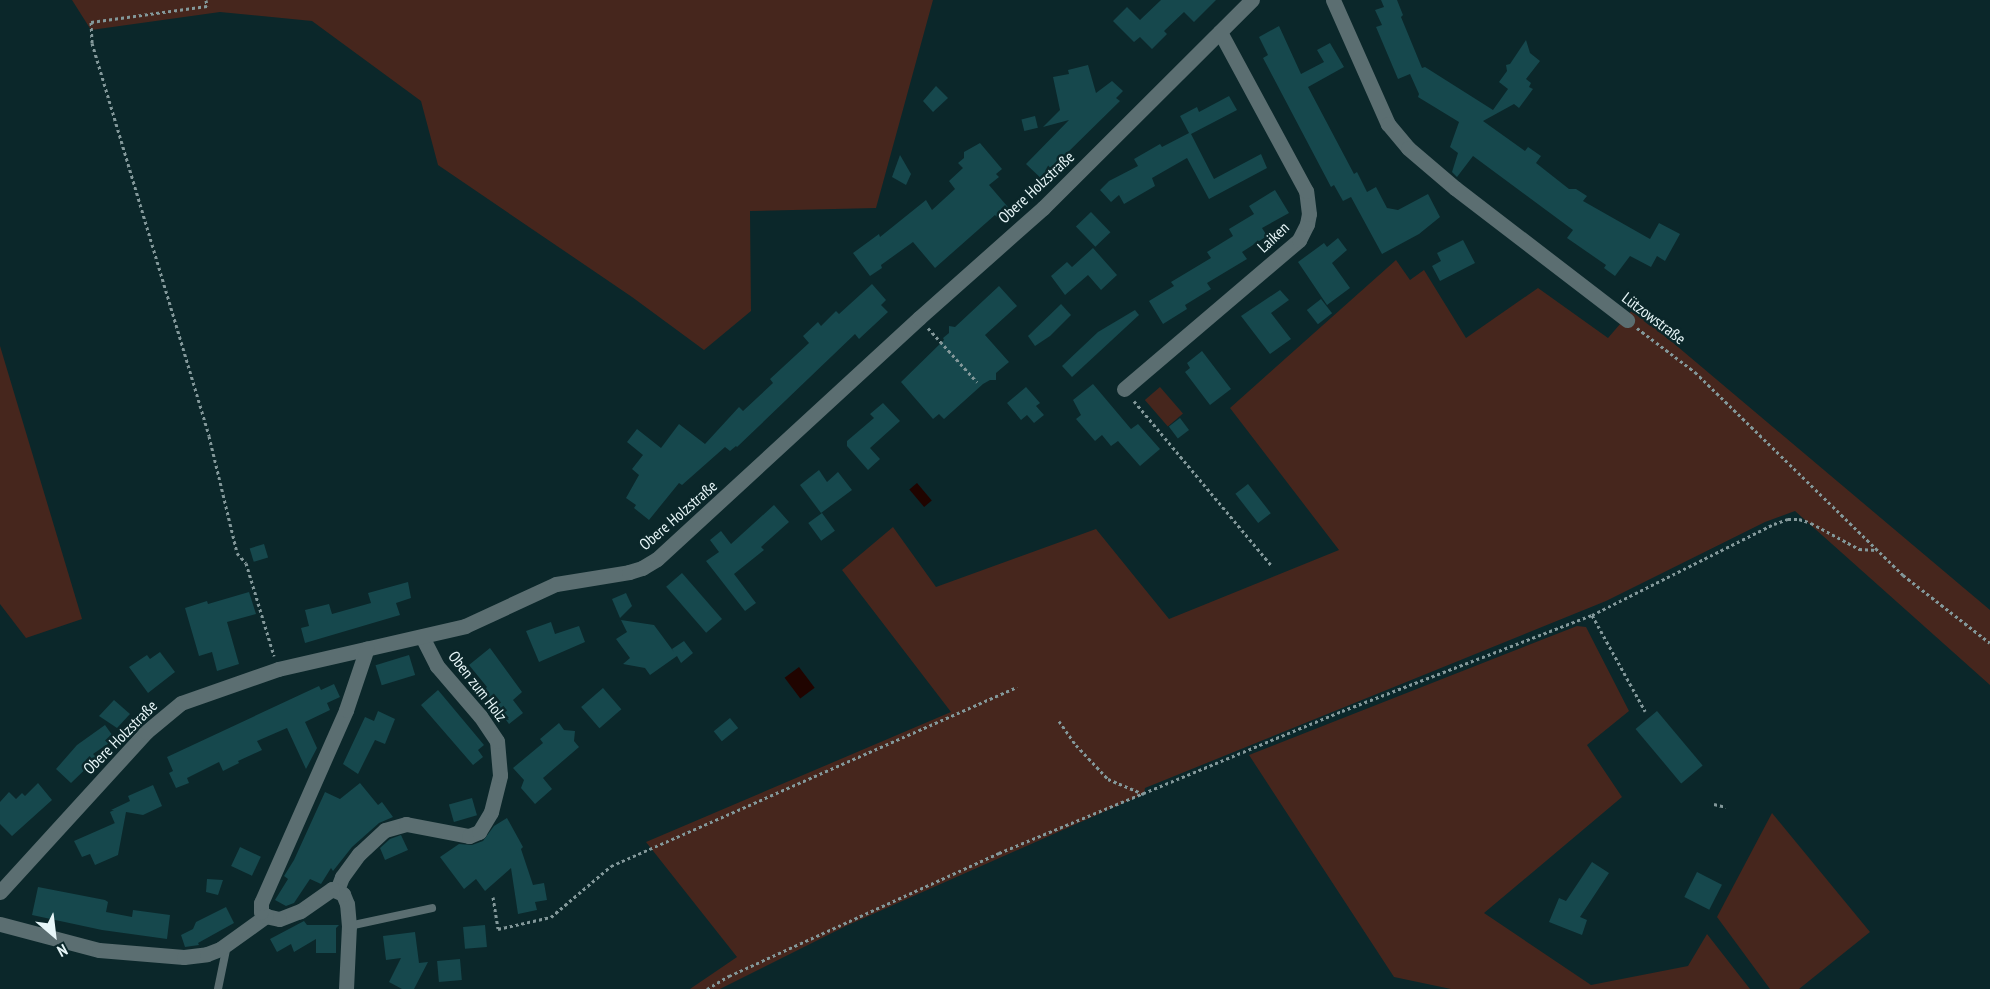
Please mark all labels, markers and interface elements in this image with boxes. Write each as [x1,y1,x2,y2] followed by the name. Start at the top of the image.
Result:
[994,147,1078,227] street label: Obere Holzstraße
[1253,218,1293,256] street label: Laiken
[1618,288,1690,348] street label: Lützowstraße
[635,476,721,554] street label: Obere Holzstraße
[445,647,511,725] street label: Oben zum Holz
[79,696,161,778] street label: Obere Holzstraße
[24,905,84,965] north arrow
[54,940,71,962] text: N

